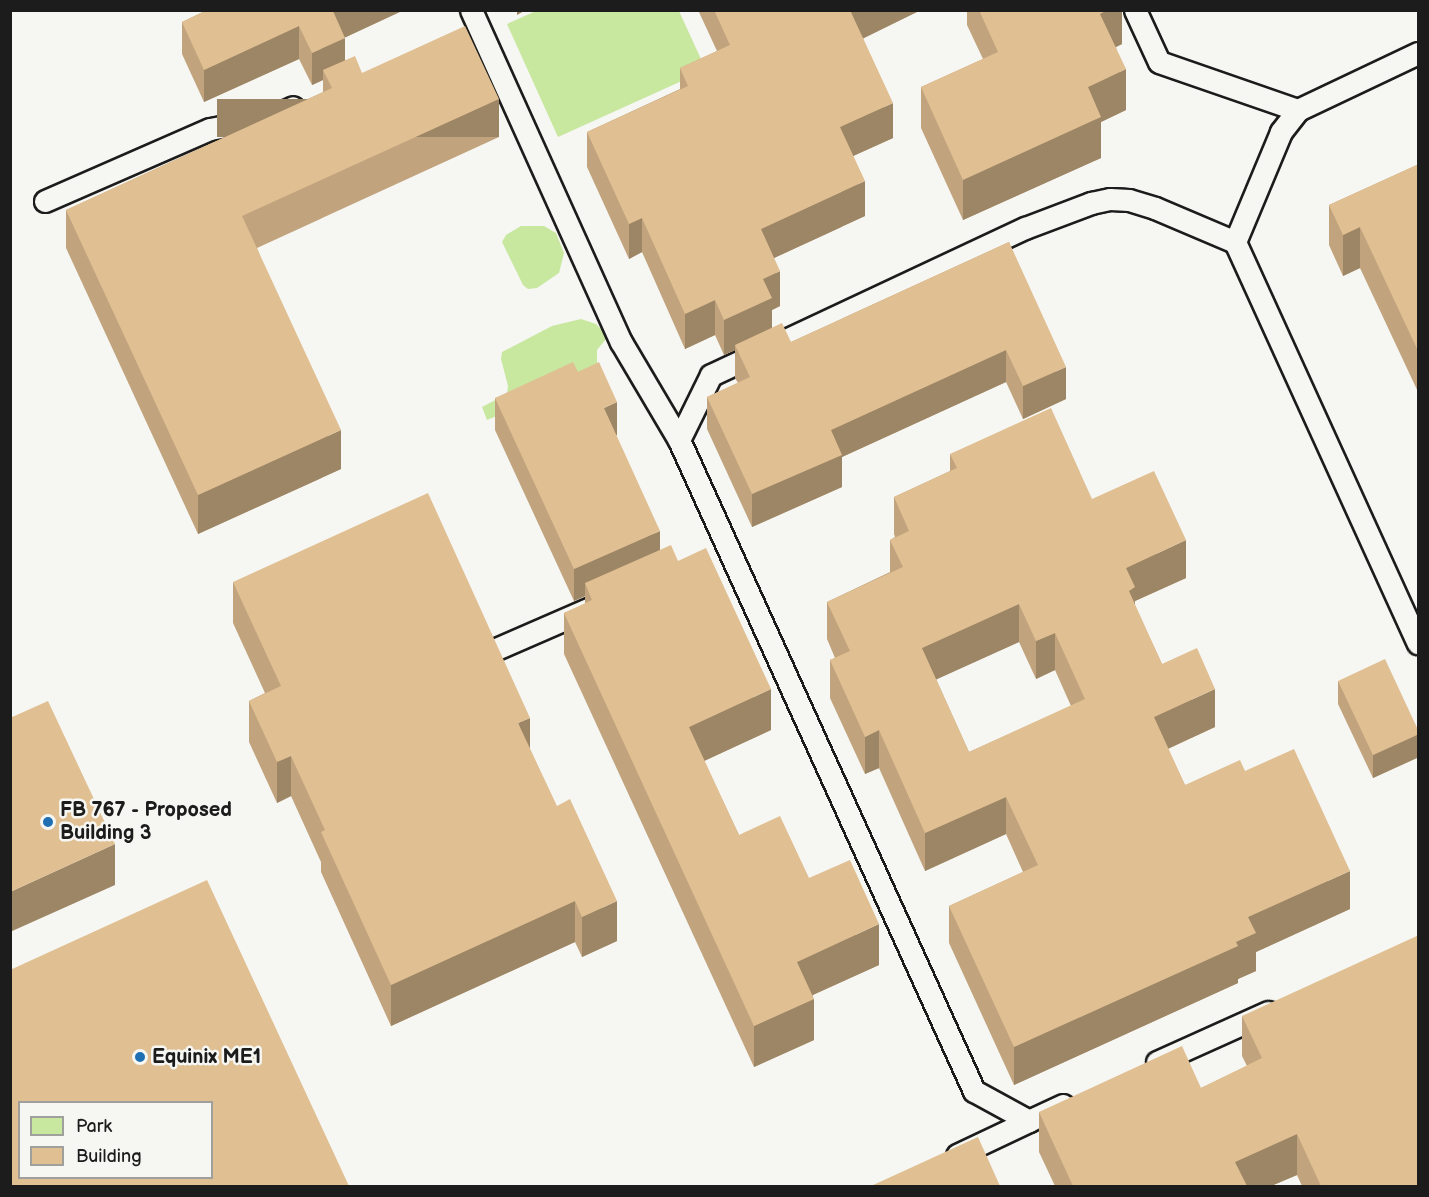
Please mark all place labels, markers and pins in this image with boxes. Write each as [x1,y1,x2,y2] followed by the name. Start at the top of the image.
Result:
[60,798,232,845] place label: FB 767 - Proposed Building 3
[41,815,55,829] marker: FB 767 - Proposed Building 3
[152,1045,261,1069] place label: Equinix ME1
[133,1050,147,1064] marker: Equinix ME1

